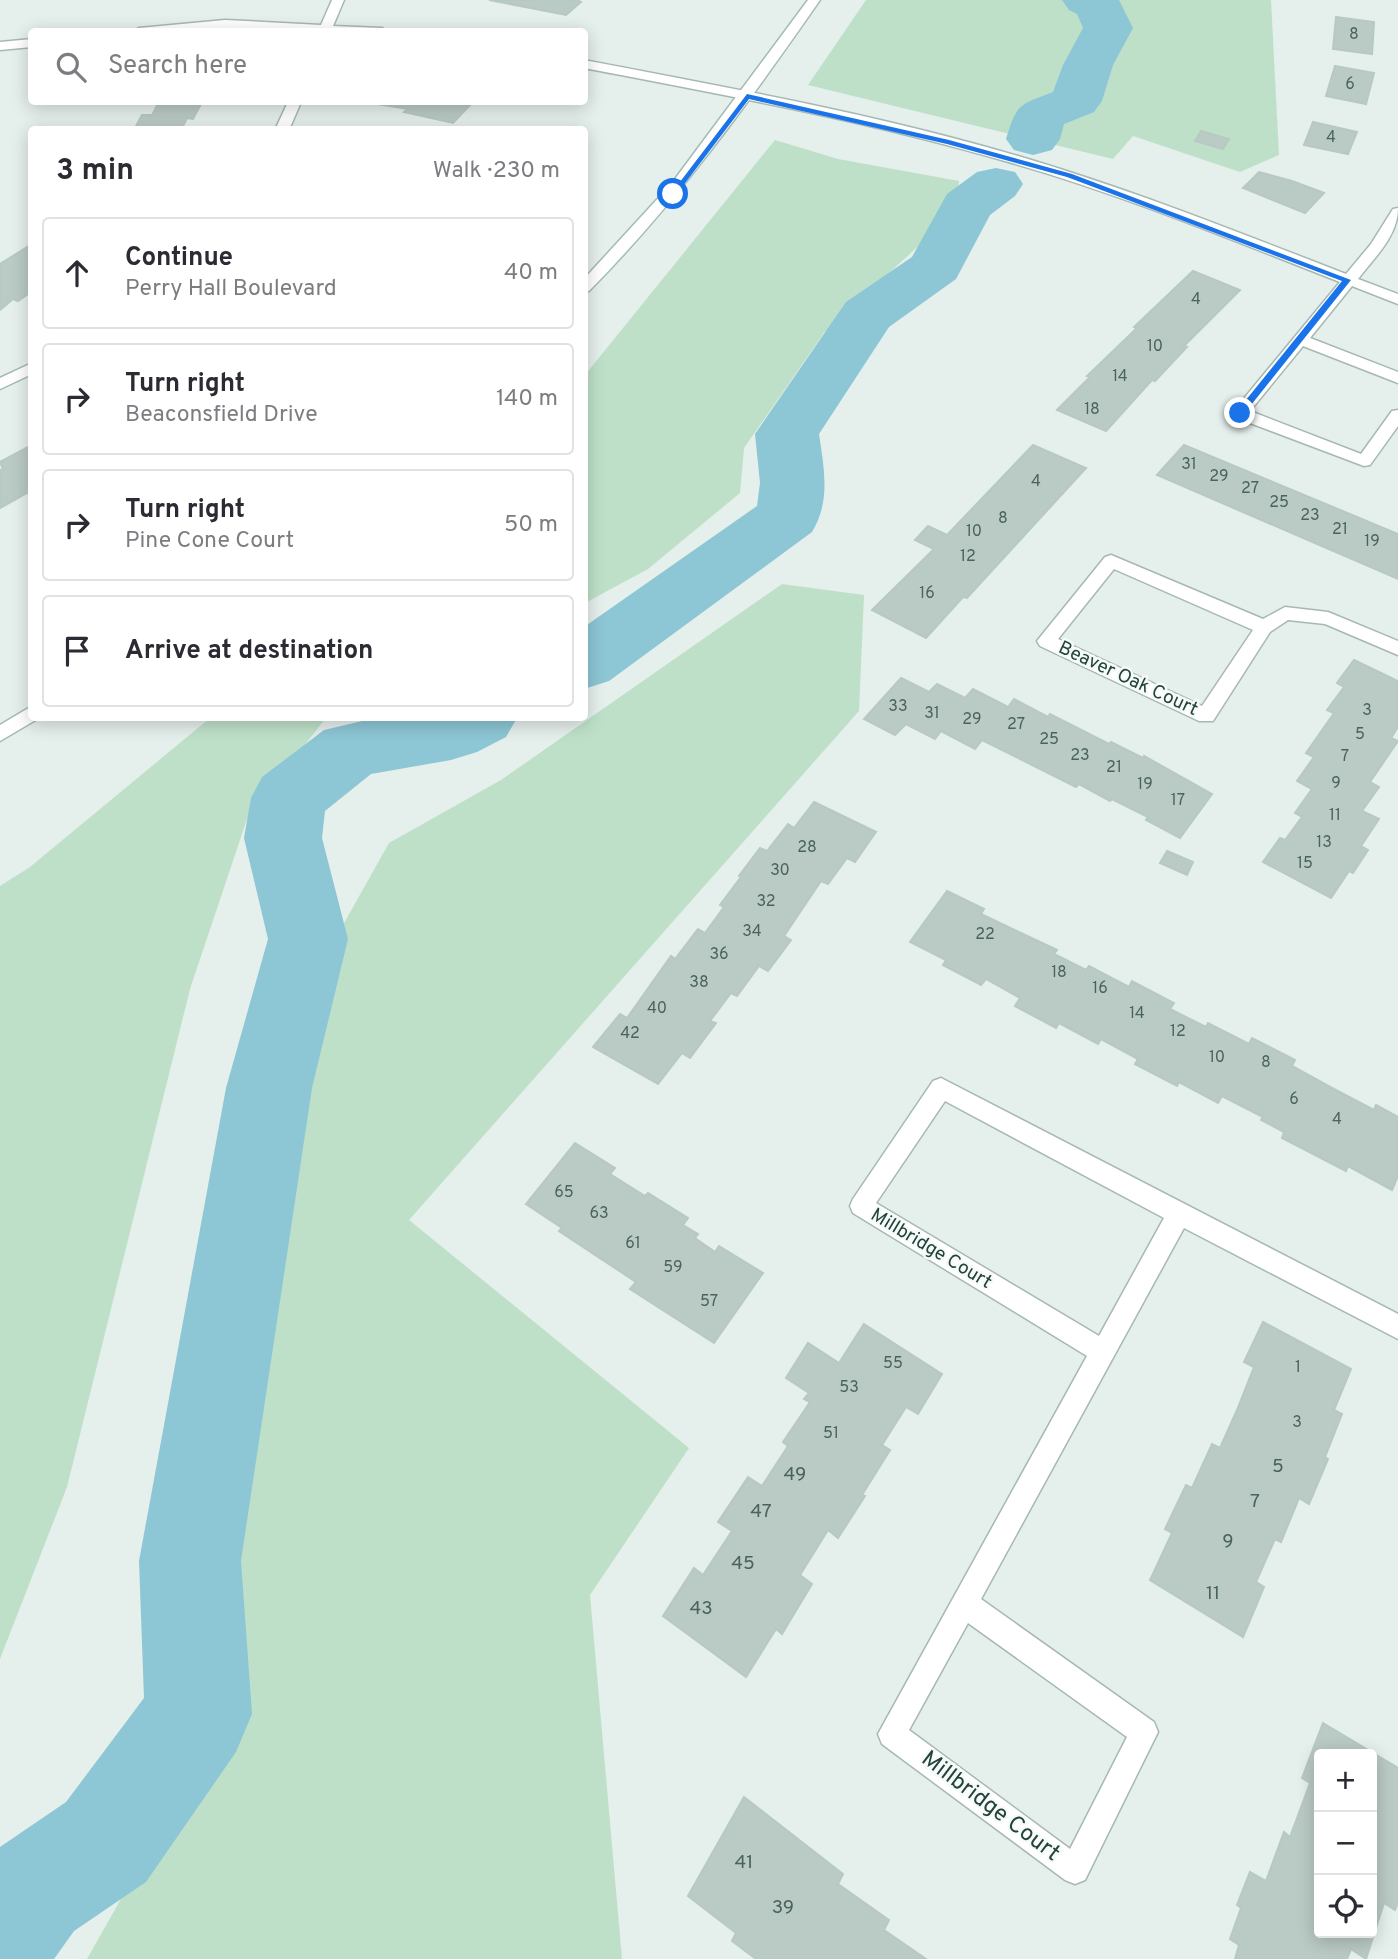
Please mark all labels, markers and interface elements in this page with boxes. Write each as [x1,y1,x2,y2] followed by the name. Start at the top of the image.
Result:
[1349,25,1359,45] house number: 8
[28,28,588,105] search box
[52,48,90,86] icon: search
[108,50,247,83] text: Search here
[1345,75,1355,95] house number: 6
[1326,128,1336,148] house number: 4
[56,153,134,190] text: 3 min
[433,157,560,186] text: Walk · 230 m
[657,178,688,209] route start
[125,242,233,275] text: Continue
[58,254,96,292] icon: ahead
[504,259,558,288] text: 40 m
[125,275,337,304] text: Perry Hall Boulevard
[1191,290,1201,310] house number: 4
[1147,337,1163,357] house number: 10
[1112,367,1128,387] house number: 14
[125,368,245,401] text: Turn right
[58,380,96,418] icon: right
[496,385,558,414] text: 140 m
[1224,397,1255,428] route end
[1084,400,1100,420] house number: 18
[125,401,318,430] text: Beaconsfield Drive
[1181,455,1197,475] house number: 31
[1209,467,1229,487] house number: 29
[1031,472,1041,492] house number: 4
[1241,479,1259,499] house number: 27
[1269,493,1289,513] house number: 25
[125,494,245,527] text: Turn right
[58,506,96,544] icon: right
[1300,506,1320,526] house number: 23
[998,509,1008,529] house number: 8
[504,511,558,540] text: 50 m
[1332,520,1348,540] house number: 21
[966,522,982,542] house number: 10
[125,527,294,556] text: Pine Cone Court
[1364,532,1380,552] house number: 19
[960,547,976,567] house number: 12
[919,584,935,604] house number: 16
[58,632,96,670] icon: arrive
[125,635,373,668] text: Arrive at destination
[1054,636,1202,722] street label: Beaver Oak Court
[888,697,908,717] house number: 33
[1362,701,1372,721] house number: 3
[924,704,940,724] house number: 31
[962,710,982,730] house number: 29
[1007,715,1025,735] house number: 27
[1355,725,1365,745] house number: 5
[1039,730,1059,750] house number: 25
[1070,746,1090,766] house number: 23
[1341,747,1349,767] house number: 7
[1106,758,1122,778] house number: 21
[1331,774,1341,794] house number: 9
[1137,775,1153,795] house number: 19
[1171,791,1185,811] house number: 17
[1329,806,1341,826] house number: 11
[1316,833,1332,853] house number: 13
[797,838,817,858] house number: 28
[1297,854,1313,874] house number: 15
[770,861,790,881] house number: 30
[756,892,776,912] house number: 32
[742,922,762,942] house number: 34
[975,925,995,945] house number: 22
[709,945,729,965] house number: 36
[1051,963,1067,983] house number: 18
[689,973,709,993] house number: 38
[1092,979,1108,999] house number: 16
[647,999,667,1019] house number: 40
[1129,1004,1145,1024] house number: 14
[1170,1022,1186,1042] house number: 12
[620,1024,640,1044] house number: 42
[1209,1048,1225,1068] house number: 10
[1261,1053,1271,1073] house number: 8
[1289,1090,1299,1110] house number: 6
[1332,1110,1342,1130] house number: 4
[554,1183,574,1203] house number: 65
[866,1203,996,1295] street label: Millbridge Court
[589,1204,609,1224] house number: 63
[625,1234,641,1254] house number: 61
[663,1258,683,1278] house number: 59
[700,1292,718,1312] house number: 57
[883,1354,903,1374] house number: 55
[1295,1358,1301,1378] house number: 1
[839,1378,859,1398] house number: 53
[1292,1413,1302,1433] house number: 3
[823,1424,839,1444] house number: 51
[1272,1455,1284,1479] house number: 5
[784,1463,806,1487] house number: 49
[1250,1490,1260,1514] house number: 7
[750,1500,772,1524] house number: 47
[1222,1530,1234,1554] house number: 9
[731,1552,755,1576] house number: 45
[1206,1582,1220,1606] house number: 11
[689,1597,713,1621] house number: 43
[915,1745,1065,1869] street label: Millbridge Court
[1314,1749,1377,1938] map controls
[1314,1749,1377,1812] button: +
[1314,1812,1377,1875] button: −
[735,1851,753,1875] house number: 41
[1314,1875,1377,1938] button: locate
[772,1896,794,1920] house number: 39

